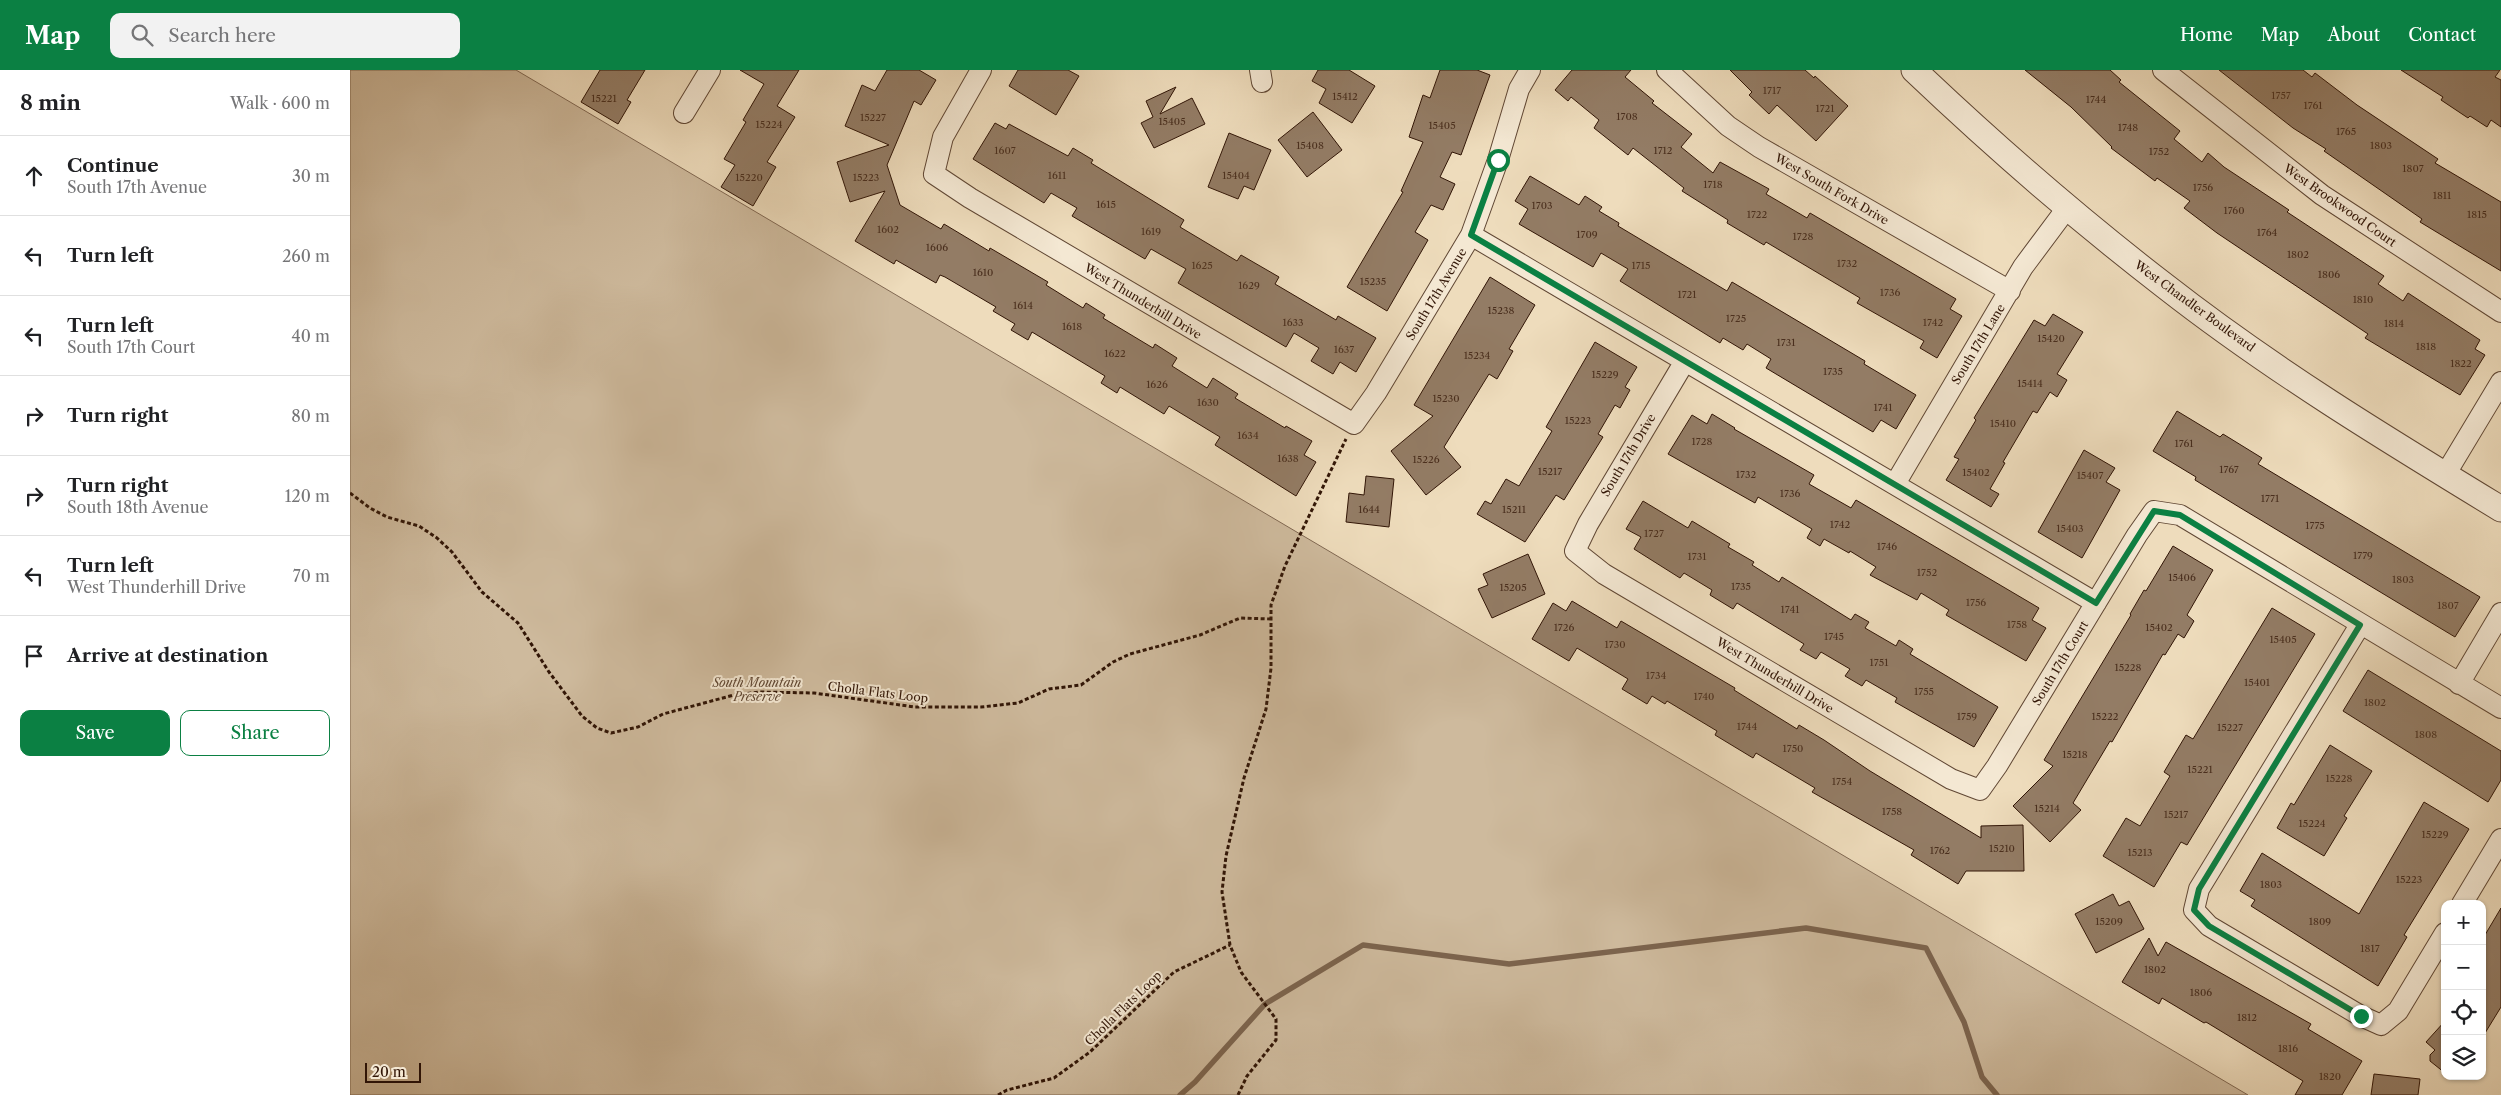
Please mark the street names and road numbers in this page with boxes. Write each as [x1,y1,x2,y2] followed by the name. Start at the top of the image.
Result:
[1771,150,1892,228] street label: West South Fork Drive
[2280,160,2400,250] street label: West Brookwood Court
[1403,245,1470,343] street label: South 17th Avenue
[2131,257,2259,355] street label: West Chandler Boulevard
[1081,259,1205,342] street label: West Thunderhill Drive
[1948,301,2008,387] street label: South 17th Lane
[1597,411,1659,499] street label: South 17th Drive
[2029,617,2092,708] street label: South 17th Court
[1713,633,1837,716] street label: West Thunderhill Drive
[827,678,929,706] street label: Cholla Flats Loop
[1081,968,1165,1048] street label: Cholla Flats Loop

